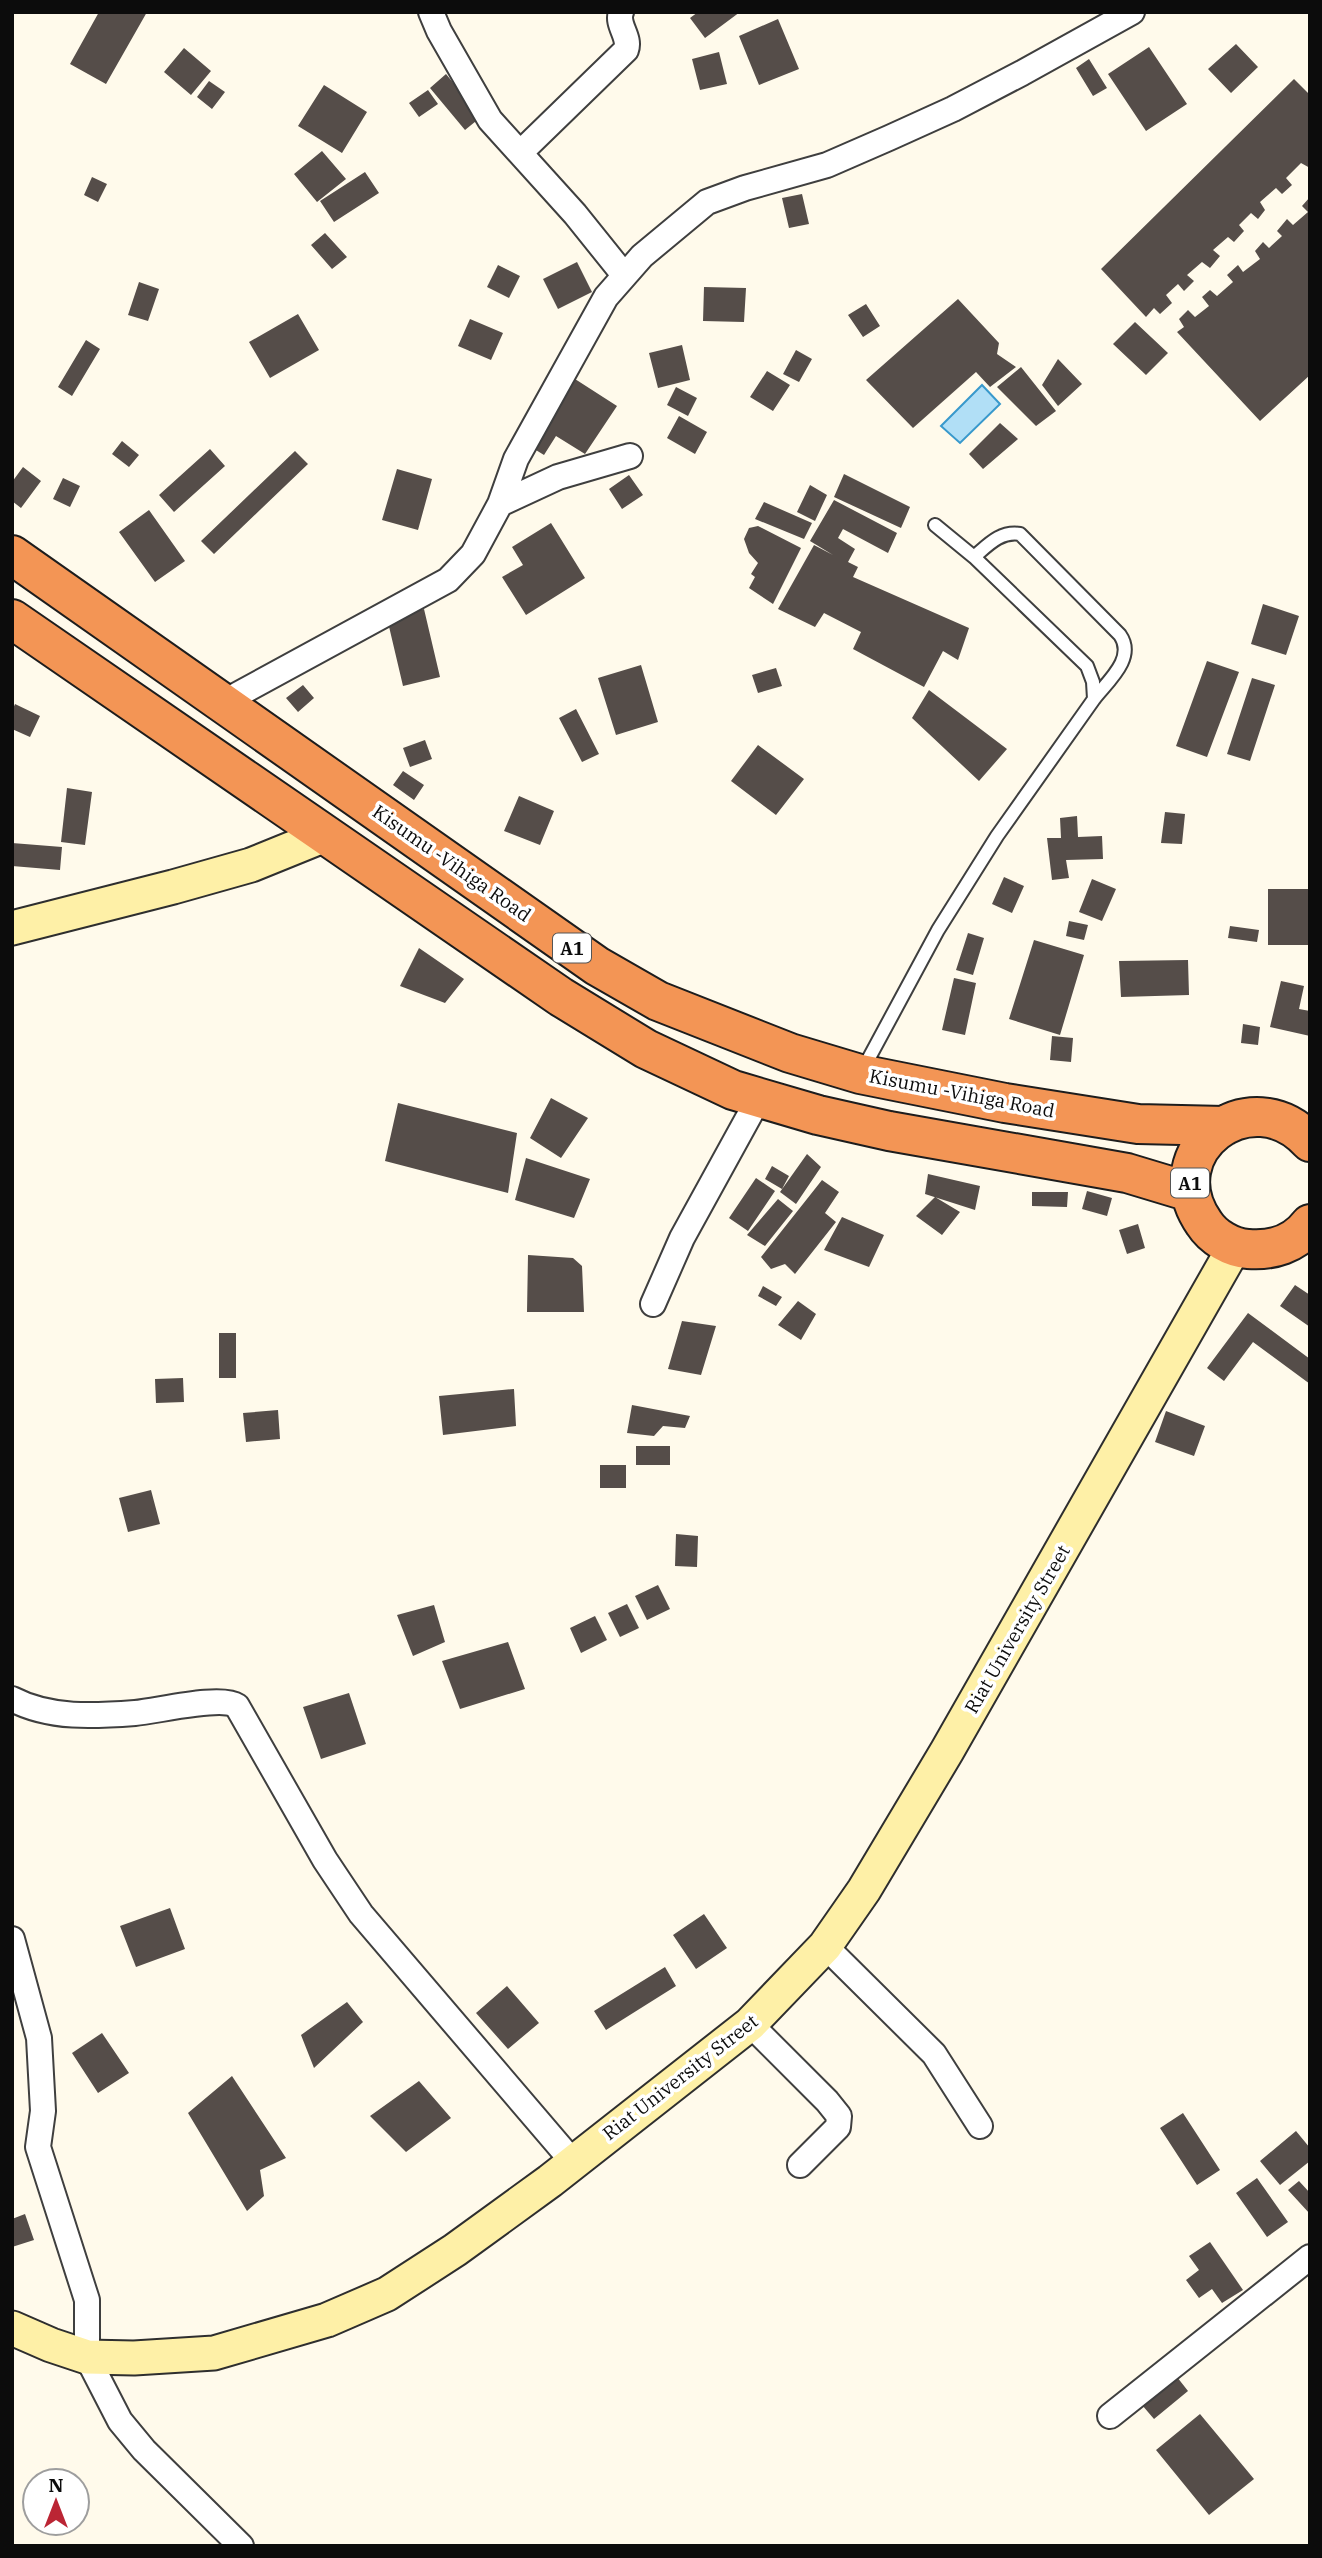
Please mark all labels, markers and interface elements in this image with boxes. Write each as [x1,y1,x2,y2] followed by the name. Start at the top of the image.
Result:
[368,799,536,927] street label: Kisumu -Vihiga Road
[553,933,591,962] road number: A1
[867,1063,1057,1123] street label: Kisumu -Vihiga Road
[1171,1168,1209,1198] road number: A1
[959,1540,1075,1718] street label: Riat University Street
[598,2009,763,2145] street label: Riat University Street
[21,2467,91,2537] north arrow
[48,2473,64,2497] text: N

